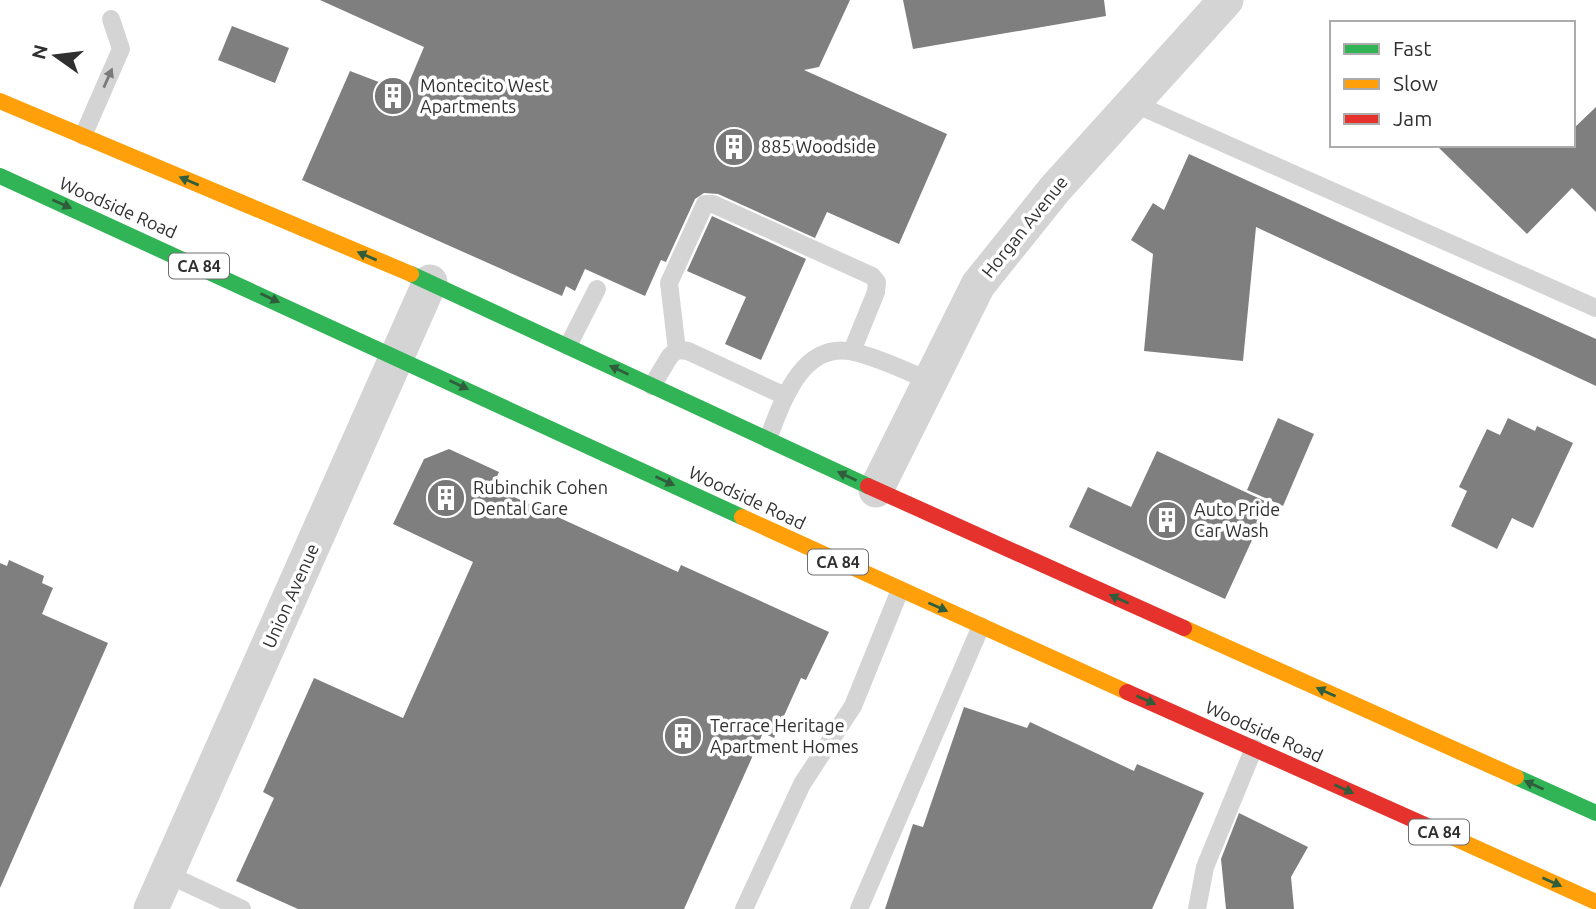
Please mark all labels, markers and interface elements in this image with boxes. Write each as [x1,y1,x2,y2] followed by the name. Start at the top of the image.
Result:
[21,21,91,91] north arrow
[1330,21,1575,147] legend
[1393,36,1431,60] text: Fast
[27,42,52,61] text: N
[103,68,114,89] one-way arrow
[1393,71,1438,95] text: Slow
[372,75,414,117] building icon: Montecito West Apartments
[420,75,549,116] place label: Montecito West Apartments
[1393,106,1432,130] text: Jam
[713,126,755,168] building icon: 885 Woodside
[761,136,876,156] place label: 885 Woodside
[57,172,180,242] street label: Woodside Road
[977,172,1071,281] street label: Horgan Avenue
[179,175,199,187] one-way arrow
[52,198,72,210] one-way arrow
[357,250,378,261] one-way arrow
[169,254,229,278] road number: CA 84
[259,293,280,304] one-way arrow
[609,364,629,376] one-way arrow
[449,379,469,391] one-way arrow
[686,461,809,533] street label: Woodside Road
[837,471,857,482] one-way arrow
[655,475,675,487] one-way arrow
[425,477,467,519] building icon: Rubinchik Cohen Dental Care
[473,477,608,518] place label: Rubinchik Cohen Dental Care
[1146,499,1188,541] building icon: Auto Pride Car Wash
[1194,499,1280,540] place label: Auto Pride Car Wash
[258,540,322,651] street label: Union Avenue
[808,550,868,575] road number: CA 84
[1108,593,1129,604] one-way arrow
[928,602,949,613] one-way arrow
[1316,686,1336,698] one-way arrow
[1136,694,1156,706] one-way arrow
[1203,696,1326,766] street label: Woodside Road
[662,715,704,757] building icon: Terrace Heritage Apartment Homes
[710,715,859,756] place label: Terrace Heritage Apartment Homes
[1524,779,1544,791] one-way arrow
[1334,784,1355,795] one-way arrow
[1409,820,1469,845] road number: CA 84
[1542,876,1562,888] one-way arrow

